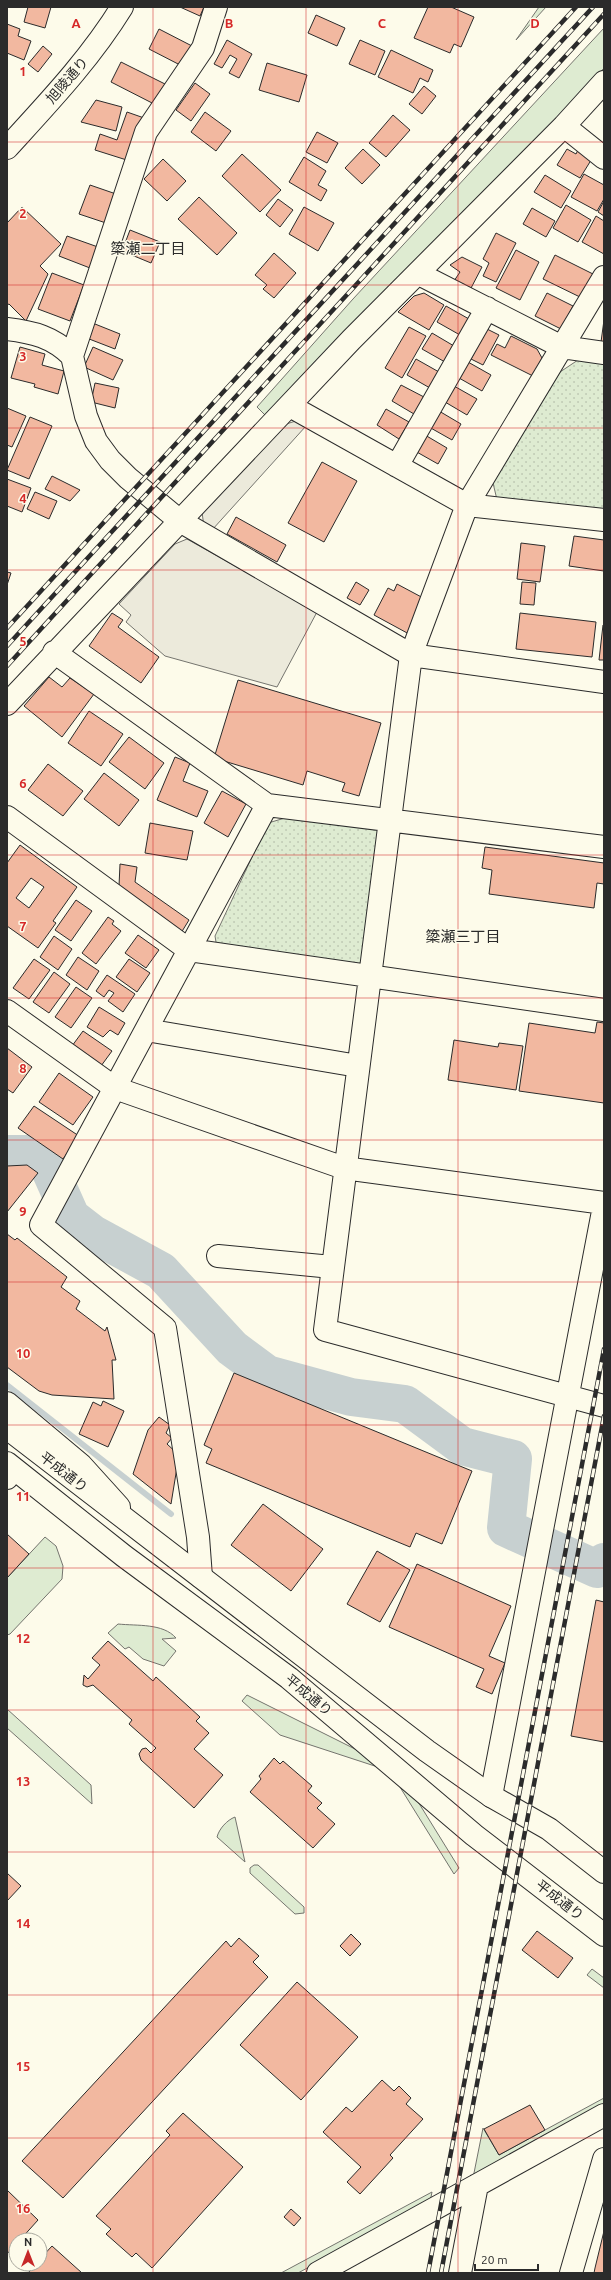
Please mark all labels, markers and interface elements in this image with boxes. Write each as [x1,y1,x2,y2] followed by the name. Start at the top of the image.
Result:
[71,16,81,30] text: A
[225,16,234,30] text: B
[378,16,387,30] text: C
[530,16,540,30] text: D
[43,54,91,106] street label: 旭陵通り
[19,64,27,78] text: 1
[19,206,27,220] text: 2
[110,240,186,257] district label: 簗瀬二丁目
[19,349,27,363] text: 3
[19,491,27,505] text: 4
[19,634,27,648] text: 5
[19,776,27,790] text: 6
[19,919,27,933] text: 7
[425,928,501,945] district label: 簗瀬三丁目
[19,1061,27,1075] text: 8
[19,1204,27,1218] text: 9
[16,1346,30,1360] text: 10
[37,1448,91,1496] street label: 平成通り
[16,1489,30,1503] text: 11
[16,1631,30,1645] text: 12
[282,1671,336,1719] street label: 平成通り
[16,1774,30,1788] text: 13
[533,1876,587,1924] street label: 平成通り
[16,1916,30,1930] text: 14
[16,2059,30,2073] text: 15
[16,2201,30,2215] text: 16
[8,2232,48,2272] north arrow
[24,2236,32,2248] text: N
[475,2246,538,2272] scale bar
[481,2253,508,2266] text: 20 m

